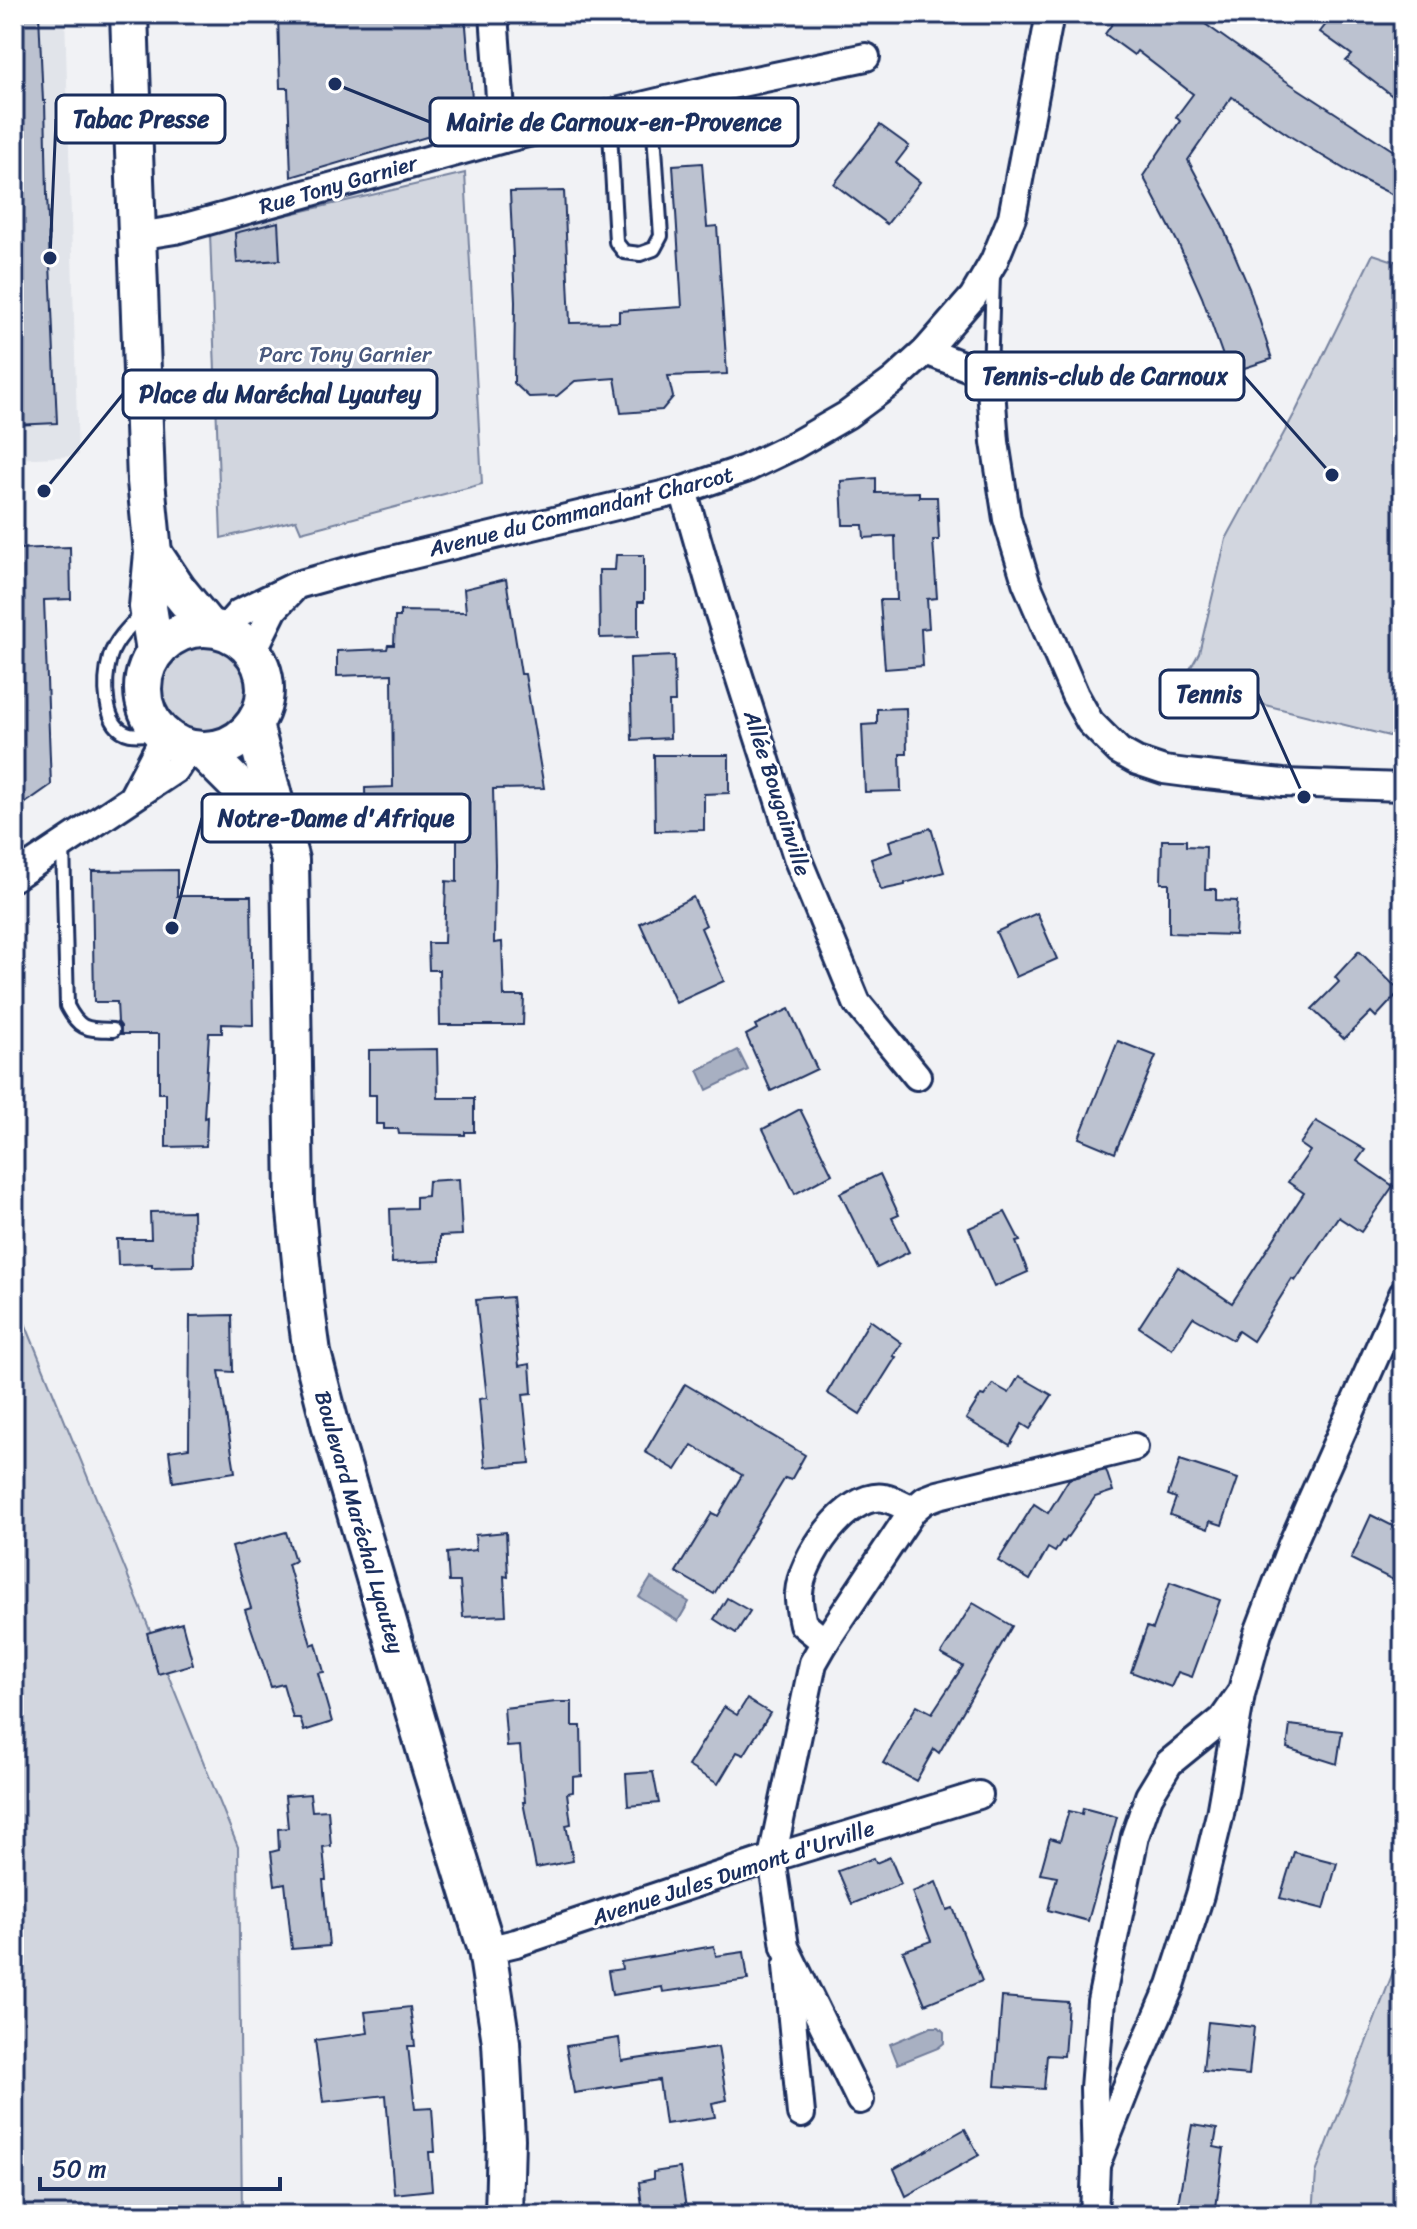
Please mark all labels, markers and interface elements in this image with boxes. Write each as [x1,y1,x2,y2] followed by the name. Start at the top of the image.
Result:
[56,95,225,143] callout: Tabac Presse
[73,98,210,140] text: Tabac Presse
[430,98,798,146] callout: Mairie de Carnoux-en-Provence
[445,101,782,143] text: Mairie de Carnoux-en-Provence
[254,143,424,226] street label: Rue Tony Garnier
[259,335,433,374] park label: Parc Tony Garnier
[966,352,1244,400] callout: Tennis-club de Carnoux
[982,355,1229,397] text: Tennis-club de Carnoux
[123,370,437,418] callout: Place du Maréchal Lyautey
[139,373,422,415] text: Place du Maréchal Lyautey
[424,455,738,568] street label: Avenue du Commandant Charcot
[1160,670,1258,718] callout: Tennis
[1176,673,1243,715] text: Tennis
[732,704,823,881] street label: Allée Bougainville
[202,794,470,842] callout: Notre-Dame d'Afrique
[217,797,455,839] text: Notre-Dame d'Afrique
[303,1386,416,1659] street label: Boulevard Maréchal Lyautey
[586,1808,880,1937] street label: Avenue Jules Dumont d'Urville
[40,2141,280,2191] scale bar
[52,2148,107,2190] text: 50 m

